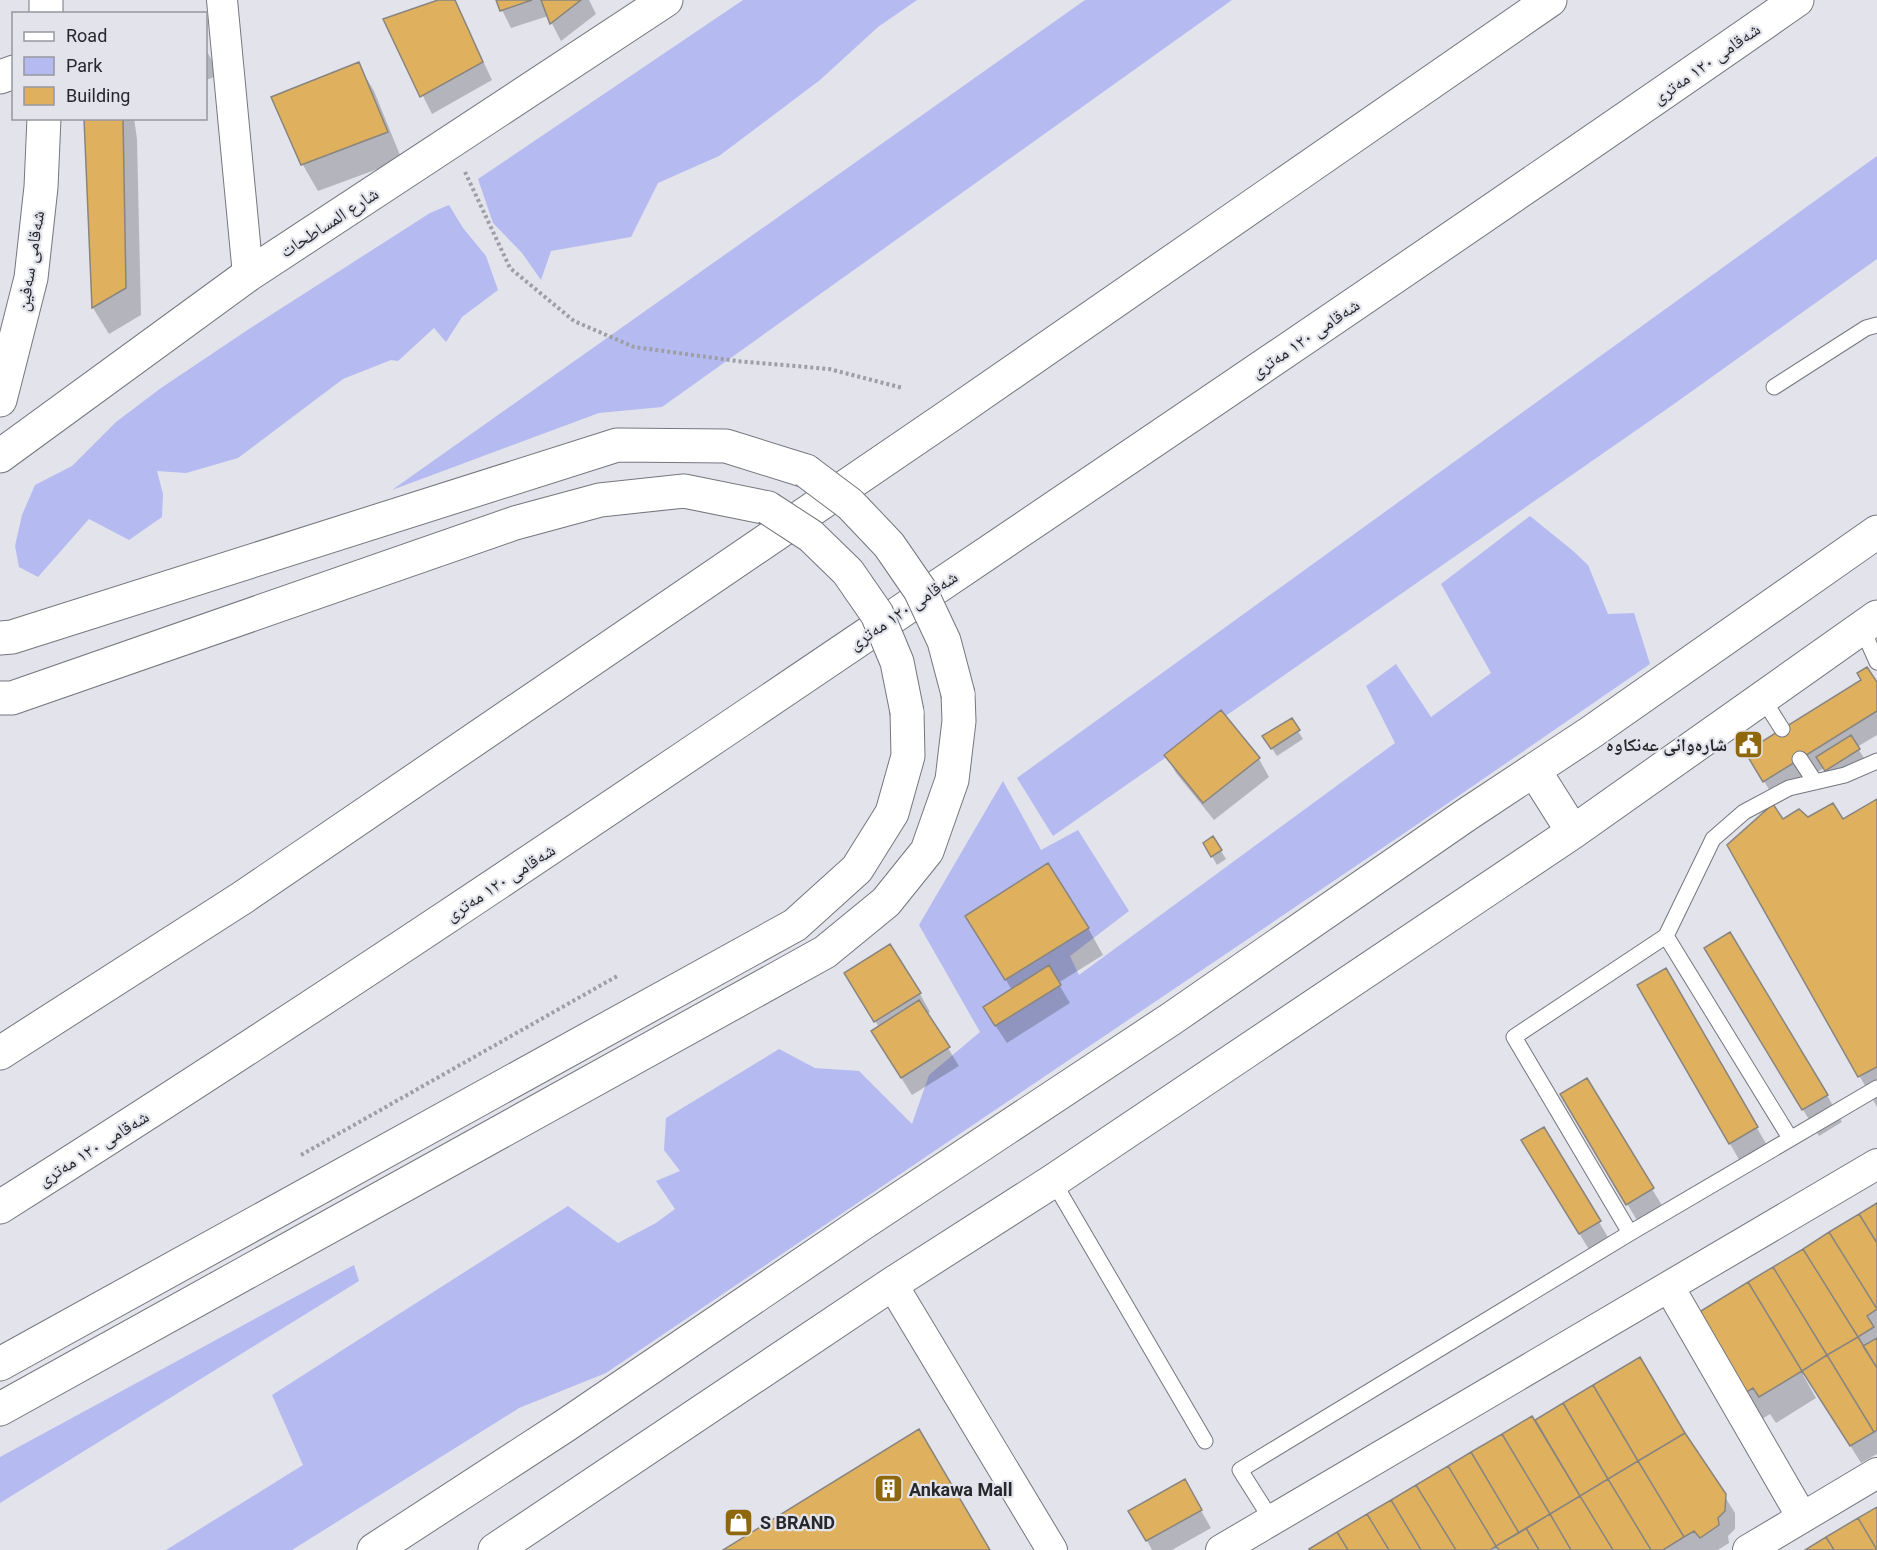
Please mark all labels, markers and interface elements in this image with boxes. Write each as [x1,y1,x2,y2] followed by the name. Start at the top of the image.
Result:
[12,12,207,120] legend
[1648,18,1765,109] street label: شەقامی ١٢٠ مەتری
[66,25,107,46] text: Road
[66,55,103,76] text: Park
[66,85,130,106] text: Building
[276,182,383,262] street label: شارع المساطحات
[12,209,49,313] street label: شەقامی سەفین
[1247,294,1364,383] street label: شەقامی ١٢٠ مەتری
[845,566,962,655] street label: شەقامی ١٢٠ مەتری
[1732,728,1764,760] public building icon: شارەوانی عەنکاوە
[1606,734,1727,756] place label: شارەوانی عەنکاوە
[441,839,559,926] street label: شەقامی ١٢٠ مەتری
[34,1106,153,1191] street label: شەقامی ١٢٠ مەتری
[872,1473,904,1505] building icon: Ankawa Mall
[909,1479,1012,1500] place label: Ankawa Mall
[723,1506,755,1538] shop icon: S BRAND
[760,1512,835,1533] place label: S BRAND

